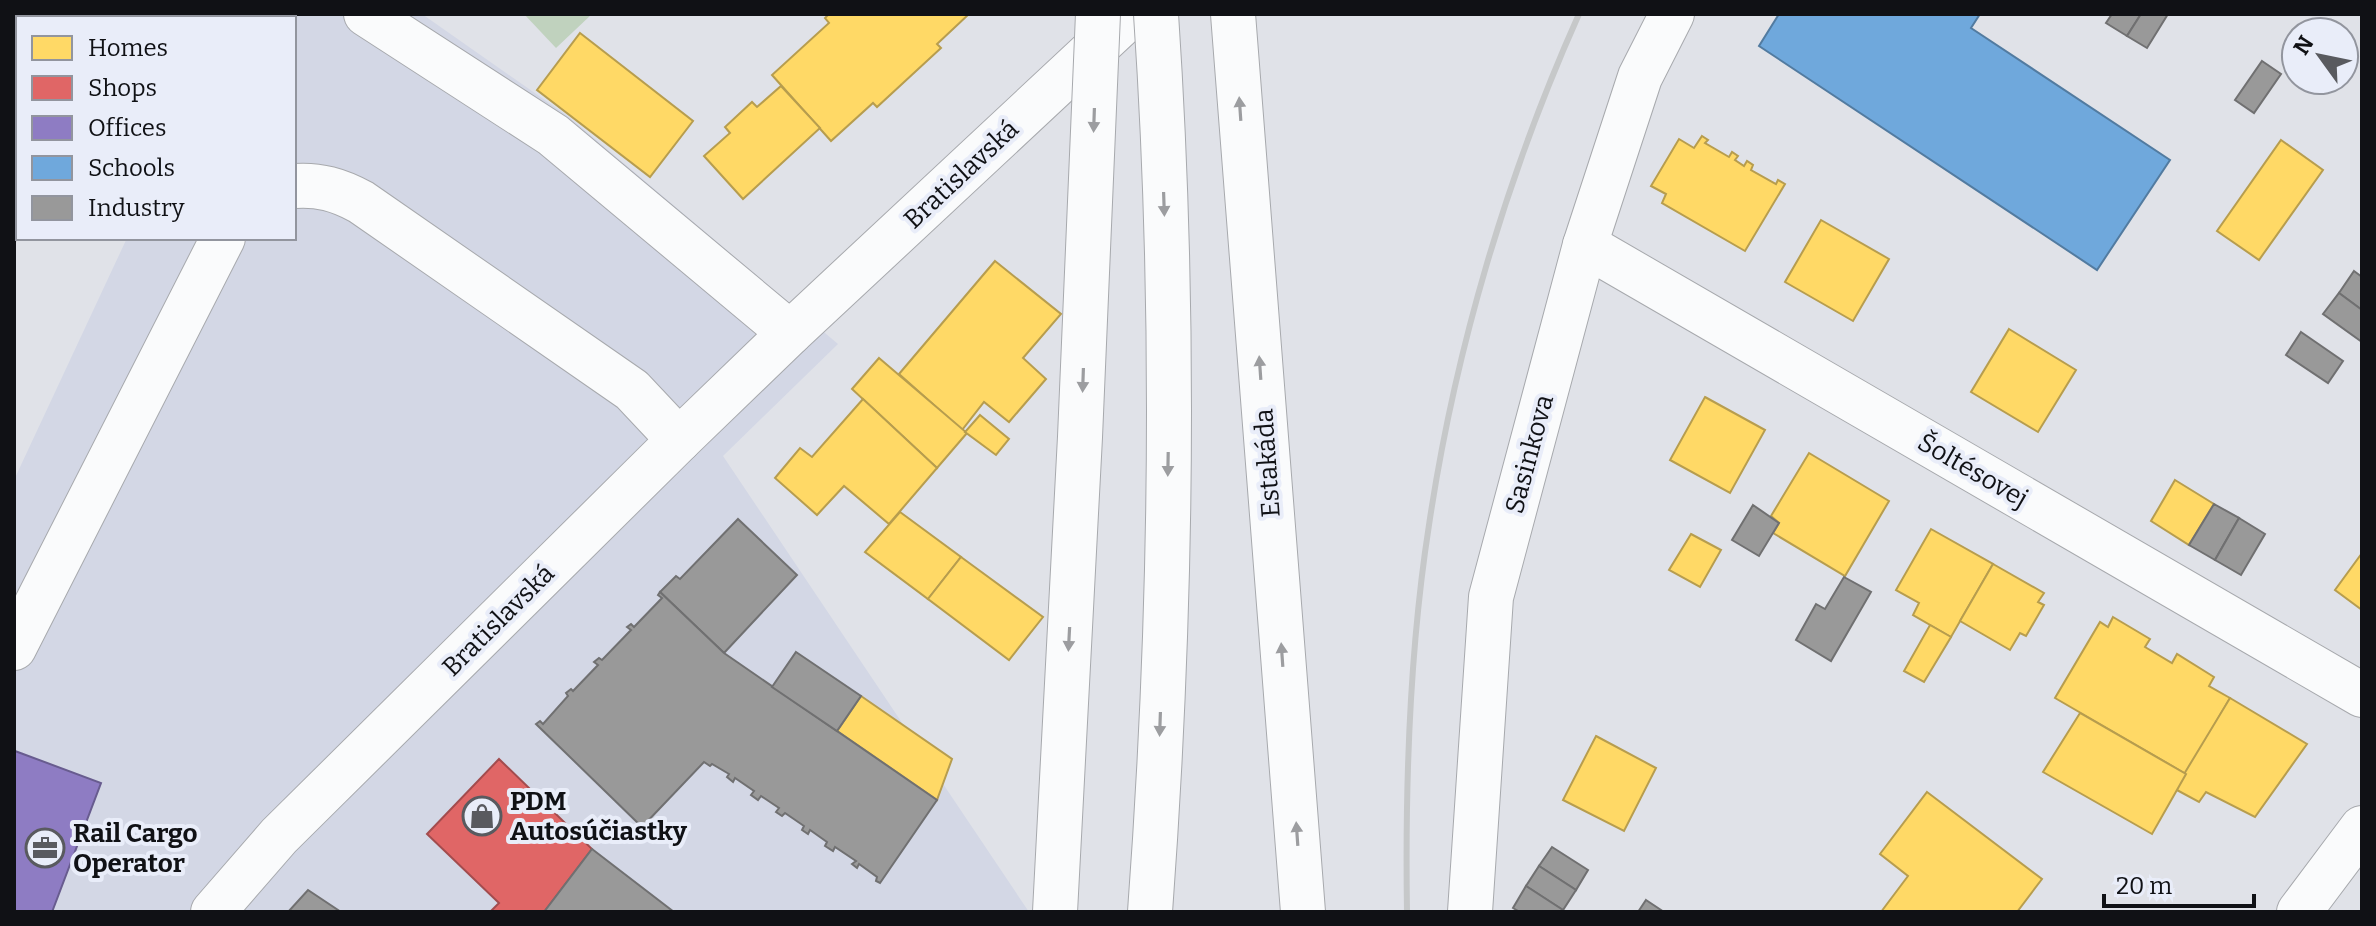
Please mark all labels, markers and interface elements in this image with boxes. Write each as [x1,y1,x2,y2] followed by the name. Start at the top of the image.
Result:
[16,16,296,240] legend
[2280,16,2360,96] north arrow
[2288,31,2320,60] text: N
[88,34,168,62] text: Homes
[88,74,157,102] text: Shops
[1233,96,1246,121] one-way arrow
[1087,108,1100,133] one-way arrow
[88,114,166,142] text: Offices
[898,114,1025,235] street label: Bratislavská
[88,154,175,182] text: Schools
[1158,192,1171,217] one-way arrow
[88,194,185,222] text: Industry
[1253,355,1266,380] one-way arrow
[1076,368,1089,393] one-way arrow
[1499,391,1560,517] street label: Sasinkova
[1248,408,1287,518] street label: Estakáda
[1912,427,2033,514] street label: Šoltésovej
[1162,452,1174,477] one-way arrow
[436,558,561,683] street label: Bratislavská
[1063,627,1076,652] one-way arrow
[1276,642,1289,667] one-way arrow
[1154,712,1167,737] one-way arrow
[510,786,688,847] place label: PDM Autosúčiastky
[461,795,503,837] shop icon: PDM Autosúčiastky
[73,818,198,879] place label: Rail Cargo Operator
[1290,821,1303,846] one-way arrow
[24,827,66,869] office icon: Rail Cargo Operator
[2104,858,2254,908] scale bar
[2116,872,2172,900] text: 20 m

